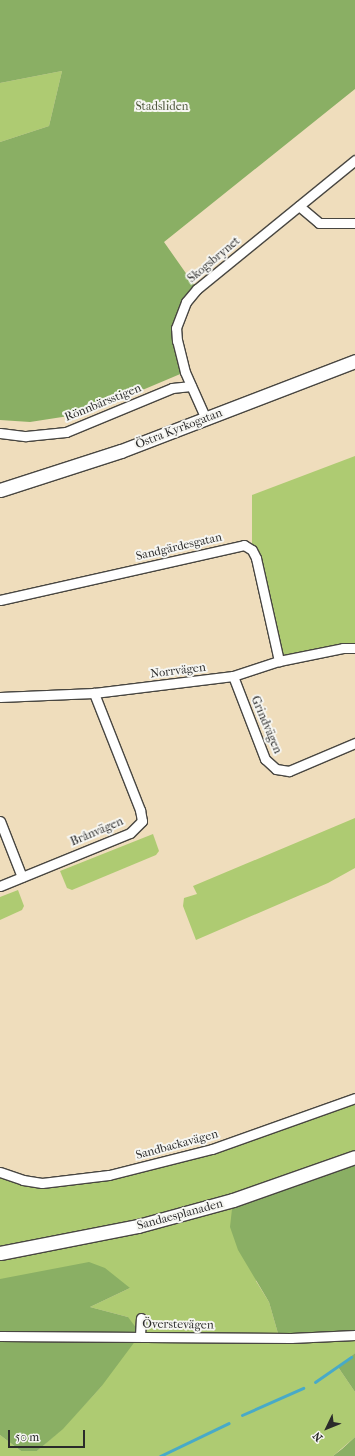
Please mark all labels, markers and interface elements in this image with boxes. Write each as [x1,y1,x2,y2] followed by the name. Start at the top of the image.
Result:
[135,100,189,114] park label: Stadsliden
[185,234,243,286] street label: Skogsbrynet
[63,381,143,425] street label: Rönnbärsstigen
[133,406,225,452] street label: Östra Kyrkogatan
[135,530,223,564] street label: Sandgärdesgatan
[149,660,207,682] street label: Norrvägen
[247,694,285,756] street label: Grindvägen
[68,814,126,850] street label: Brånvägen
[134,1127,220,1163] street label: Sandbackavägen
[135,1197,225,1233] street label: Sandaesplanaden
[142,1317,214,1333] street label: Överstevägen
[307,1408,347,1448] north arrow
[10,1422,87,1448] scale bar
[310,1429,325,1444] text: N
[15,1430,39,1444] text: 50 m

